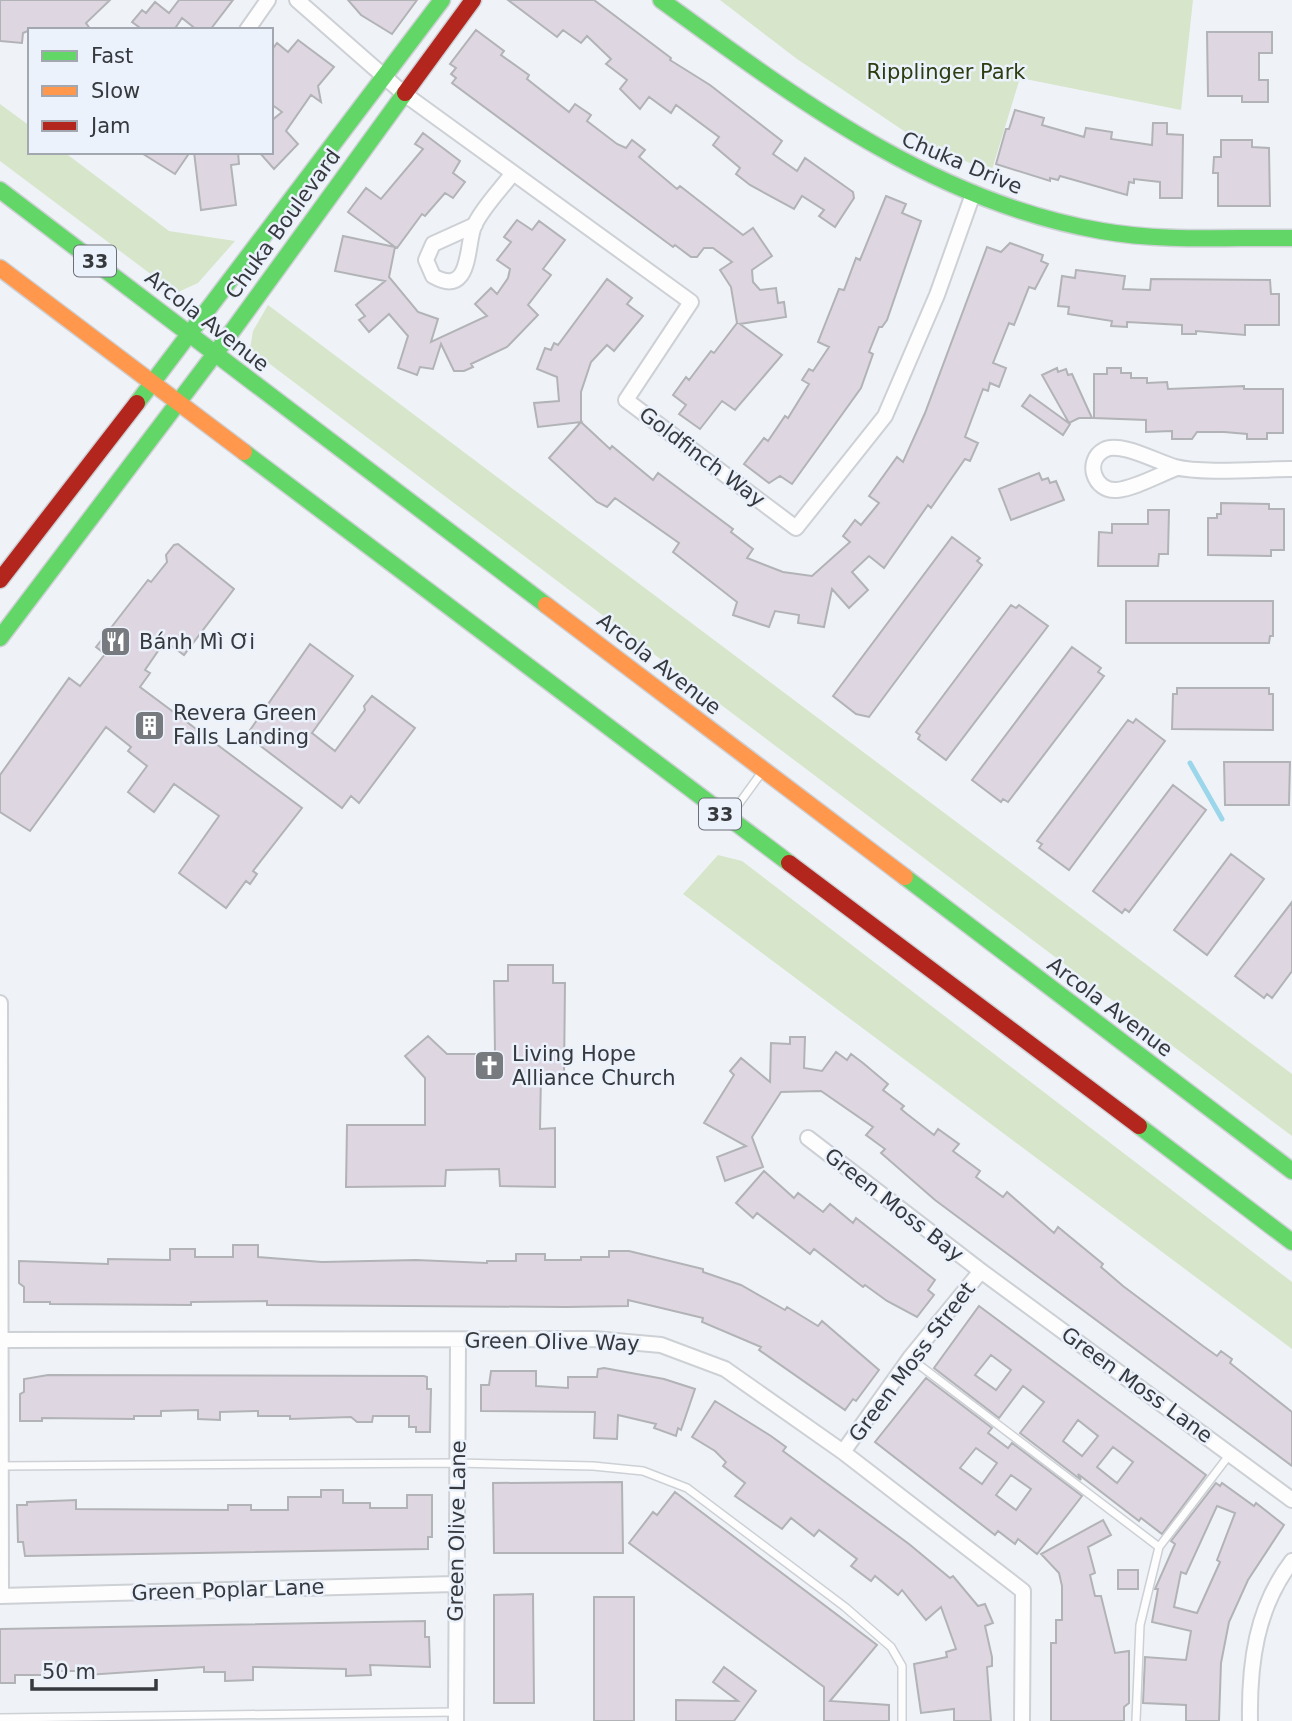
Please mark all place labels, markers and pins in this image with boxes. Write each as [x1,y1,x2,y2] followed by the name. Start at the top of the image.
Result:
[99,625,133,659] restaurant icon: Bánh Mì Ơi
[139,630,255,654] place label: Bánh Mì Ơi
[173,701,317,749] place label: Revera Green Falls Landing
[133,708,167,742] building icon: Revera Green Falls Landing
[512,1042,676,1090] place label: Living Hope Alliance Church
[472,1049,506,1083] church icon: Living Hope Alliance Church

